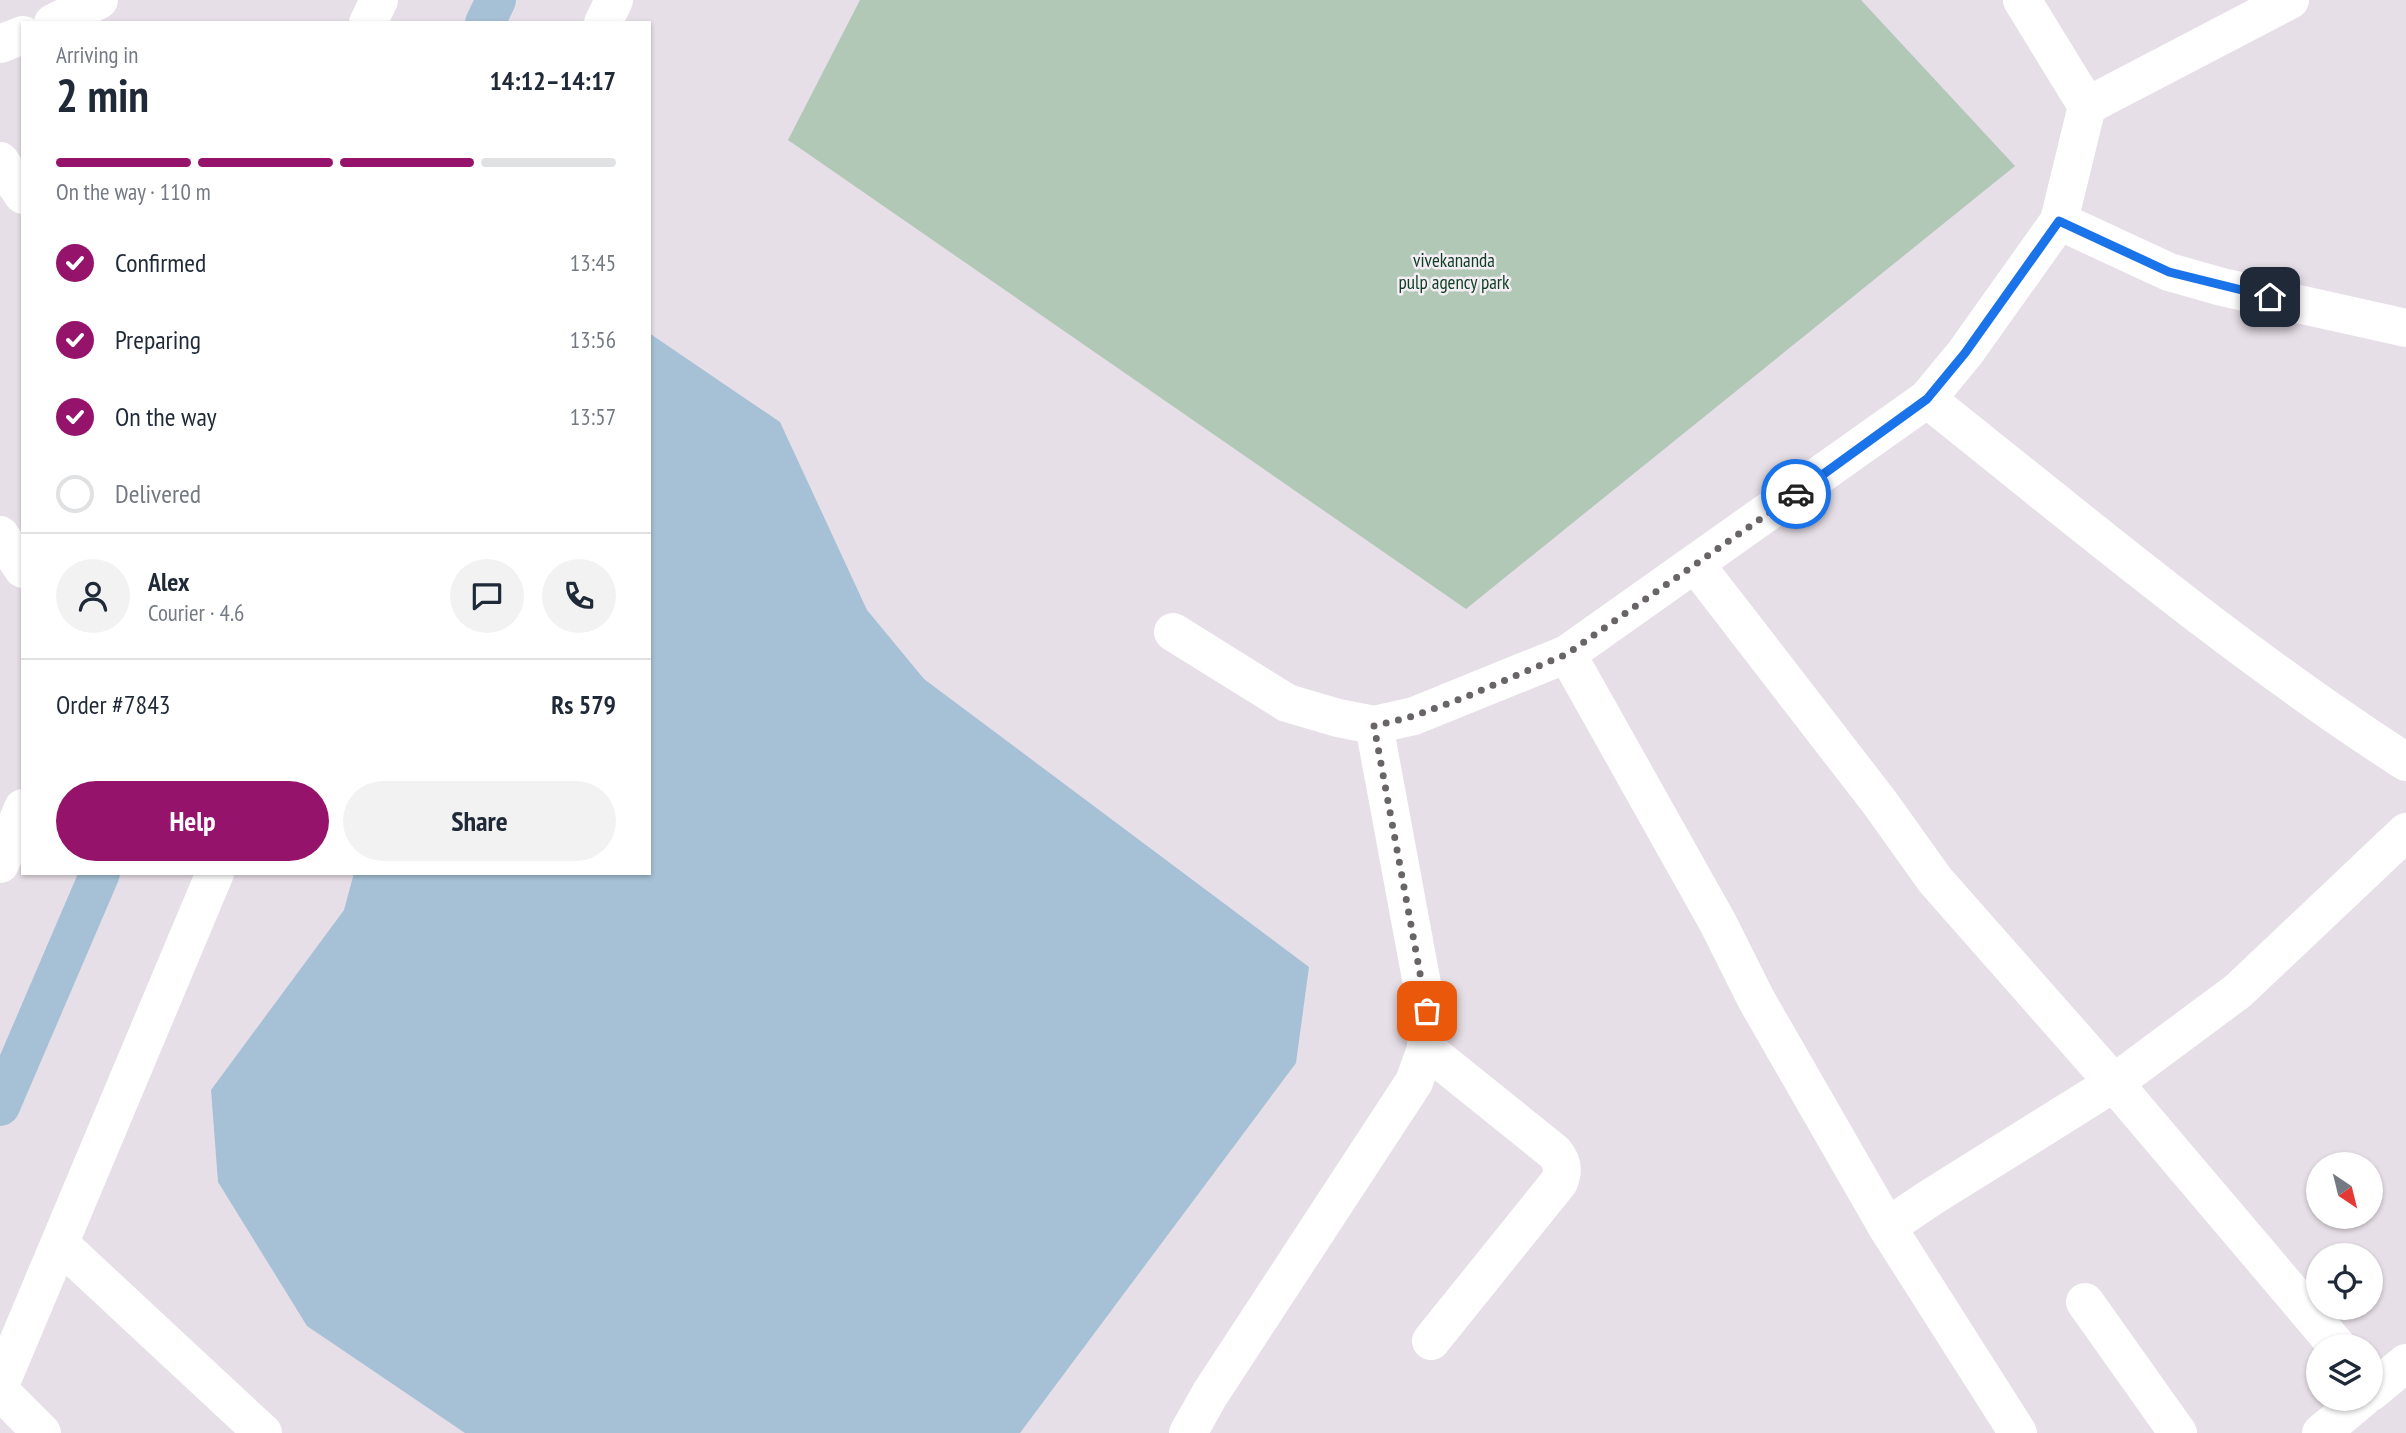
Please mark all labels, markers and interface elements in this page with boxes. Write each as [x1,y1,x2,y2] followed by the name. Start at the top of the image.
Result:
[56,40,138,69] text: Arriving in
[489,64,616,97] text: 14:12–14:17
[56,65,149,125] text: 2 min
[56,177,211,206] text: On the way · 110 m
[56,244,94,282] icon: check
[115,246,206,279] text: Confirmed
[570,248,616,277] text: 13:45
[1399,248,1510,294] park label: vivekananda pulp agency park
[2240,267,2300,327] pin
[2251,278,2289,316] icon: home
[56,321,94,359] icon: check
[115,323,201,356] text: Preparing
[570,325,616,354] text: 13:56
[56,398,94,436] icon: check
[115,400,217,433] text: On the way
[570,402,616,431] text: 13:57
[1761,459,1831,529] courier
[1777,475,1815,513] icon: car
[115,477,201,510] text: Delivered
[56,559,130,633] button: person
[450,559,524,633] button: chat
[542,559,616,633] button: phone
[148,565,189,598] text: Alex
[148,598,244,627] text: Courier · 4.6
[56,688,171,721] text: Order #7843
[551,688,616,721] text: Rs 579
[56,781,329,861] button: Help
[343,781,616,861] button: Share
[1397,981,1457,1041] pin
[1408,992,1446,1030] icon: bag
[2306,1152,2384,1228] north arrow
[2306,1152,2383,1411] map controls
[2306,1243,2383,1320] button: locate
[2306,1334,2383,1411] button: layers

